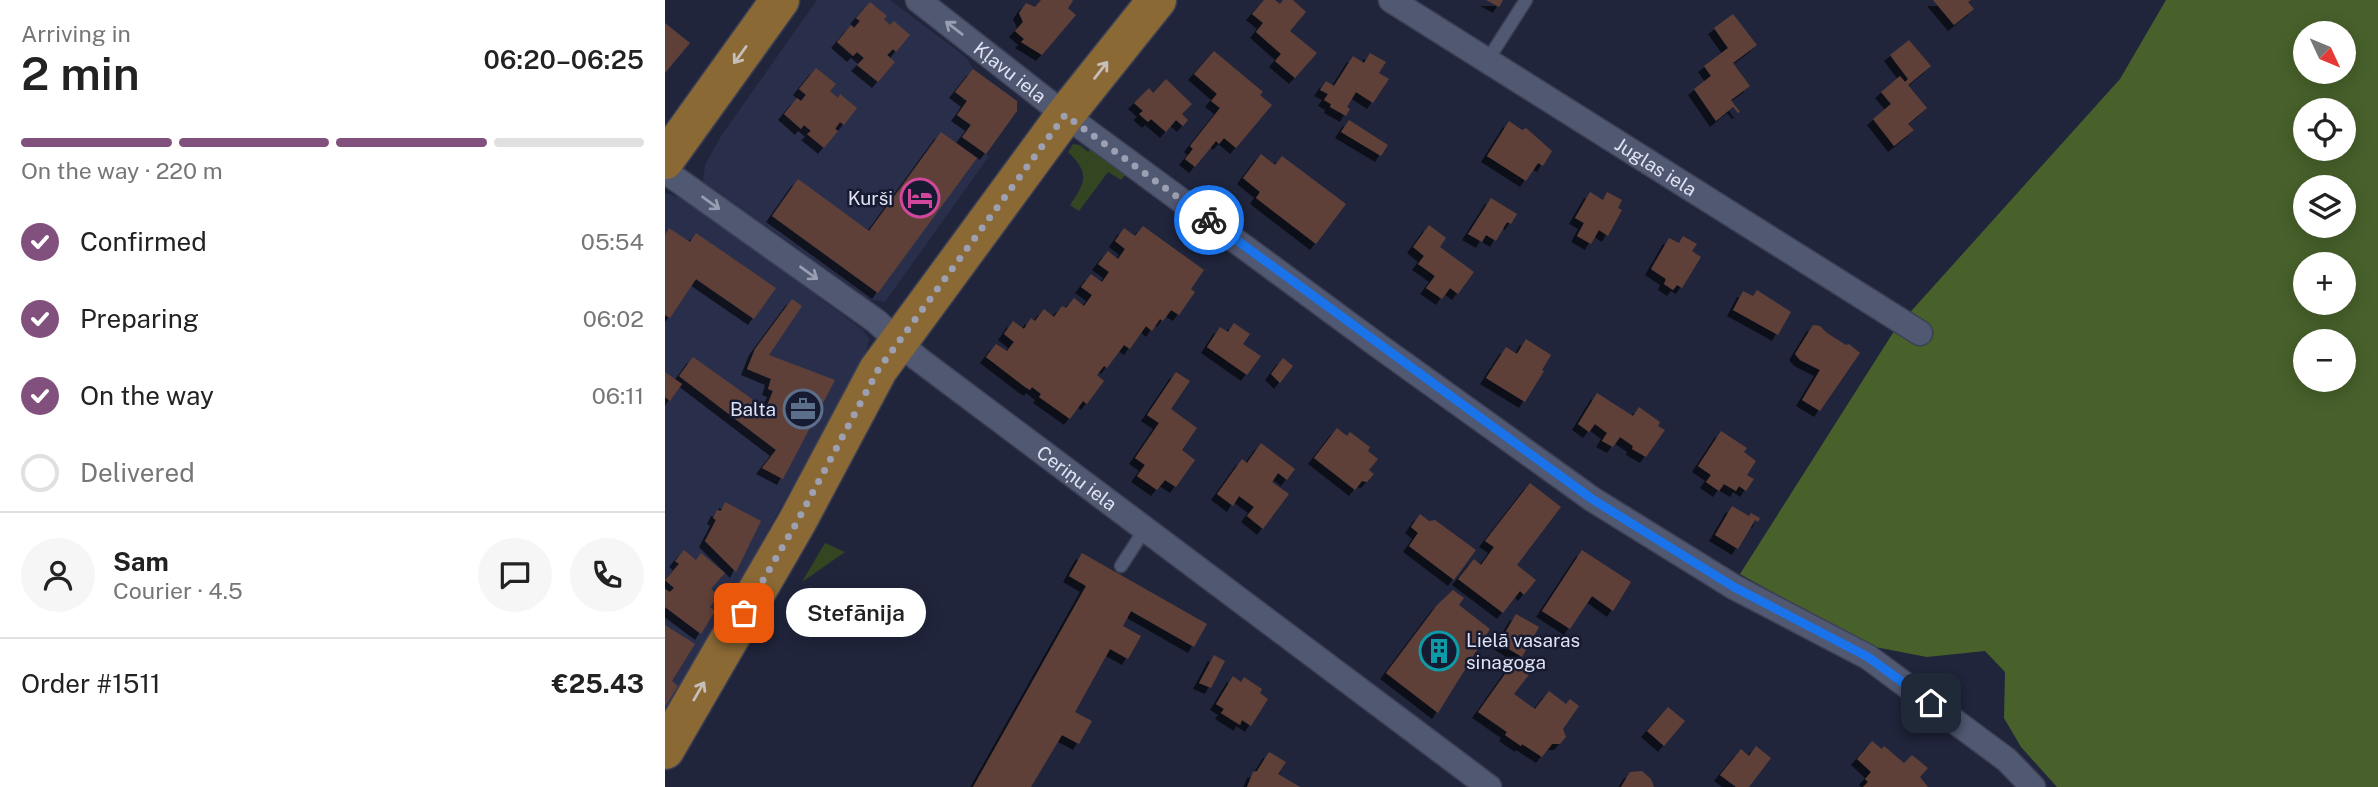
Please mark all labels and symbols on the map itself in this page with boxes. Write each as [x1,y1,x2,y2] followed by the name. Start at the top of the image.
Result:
[945,20,963,35] one-way arrow
[2293,21,2355,84] north arrow
[970,37,1051,107] street label: Kļavu iela
[733,45,747,64] one-way arrow
[1094,61,1109,79] one-way arrow
[1611,133,1701,201] street label: Juglas iela
[899,177,941,219] hotel icon: Kurši
[1174,185,1244,255] courier
[848,187,893,209] place label: Kurši
[701,195,720,210] one-way arrow
[799,266,818,281] one-way arrow
[782,388,824,430] office icon: Balta
[730,398,776,420] place label: Balta
[1033,441,1121,515] street label: Ceriņu iela
[714,583,774,643] pin
[786,588,926,638] callout: Stefānija
[1466,629,1580,673] place label: Lielā vasaras sinagoga
[1418,630,1460,672] building icon: Lielā vasaras sinagoga
[1901,673,1961,733] pin
[692,681,706,701] one-way arrow

